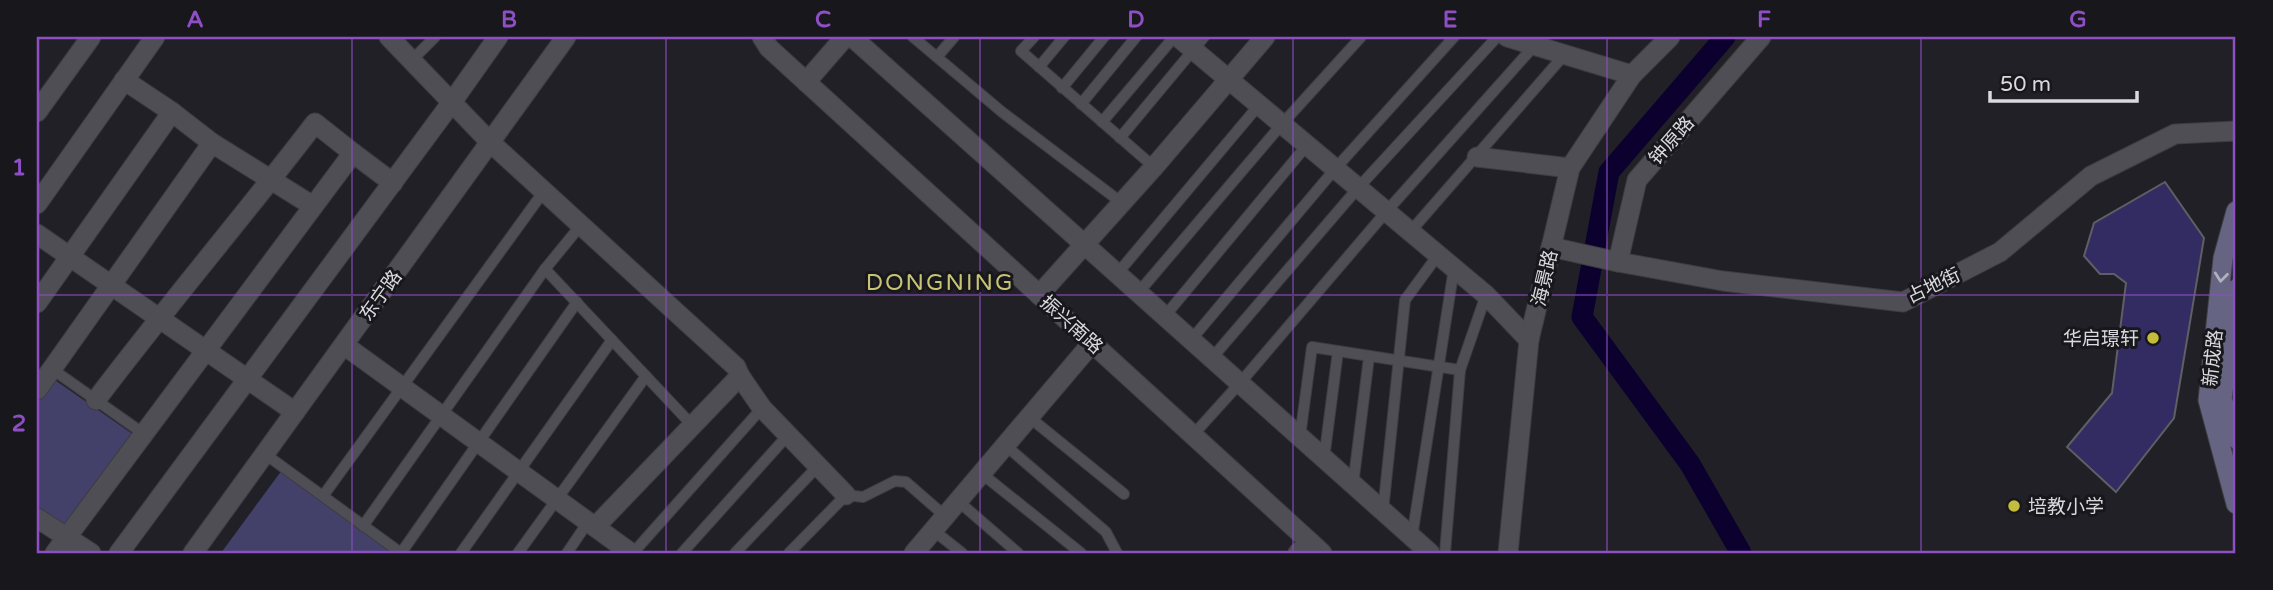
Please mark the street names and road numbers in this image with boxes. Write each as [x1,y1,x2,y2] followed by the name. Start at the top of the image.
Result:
[1645,112,1699,169] street label: 钟原路
[1528,248,1562,308] street label: 海景路
[1903,264,1964,308] street label: 占地街
[355,266,406,325] street label: 东宁路
[1036,291,1107,358] street label: 振兴南路
[2199,329,2227,388] street label: 新成路

